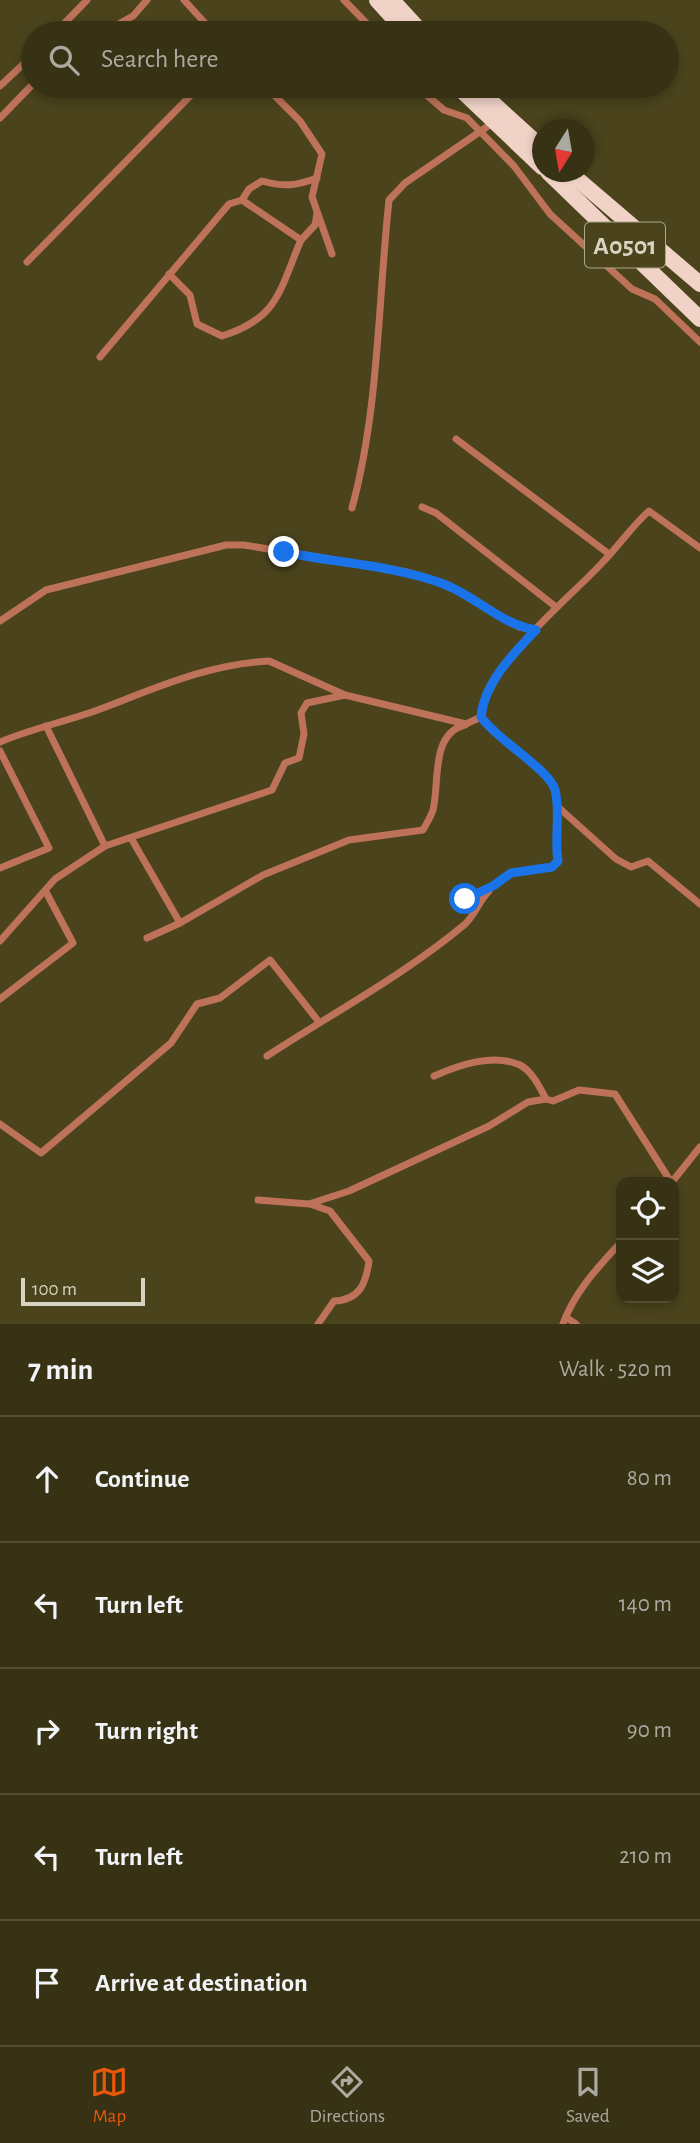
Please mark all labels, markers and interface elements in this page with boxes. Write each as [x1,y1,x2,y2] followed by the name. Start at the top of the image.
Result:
[21,21,679,98] search box
[45,41,83,79] icon: search
[101,46,219,72] text: Search here
[532,119,595,182] north arrow
[585,222,665,268] road number: A0501
[268,536,299,567] route end
[449,883,480,914] route start
[616,1177,679,1303] map controls
[616,1177,679,1240] button: locate
[616,1240,679,1303] button: layers
[21,1275,145,1307] scale bar
[32,1280,77,1299] text: 100 m
[28,1355,93,1385] text: 7 min
[559,1358,672,1381] text: Walk · 520 m
[28,1460,66,1498] icon: ahead
[95,1466,190,1492] text: Continue
[627,1467,672,1490] text: 80 m
[28,1586,66,1624] icon: left
[95,1592,183,1618] text: Turn left
[619,1593,672,1616] text: 140 m
[28,1712,66,1750] icon: right
[95,1718,198,1744] text: Turn right
[627,1719,672,1742] text: 90 m
[28,1838,66,1876] icon: left
[95,1844,183,1870] text: Turn left
[619,1845,672,1868] text: 210 m
[28,1964,66,2002] icon: arrive
[95,1970,308,1996] text: Arrive at destination
[90,2063,128,2128] tab: Map
[309,2063,385,2128] tab: Directions
[566,2063,610,2128] tab: Saved

